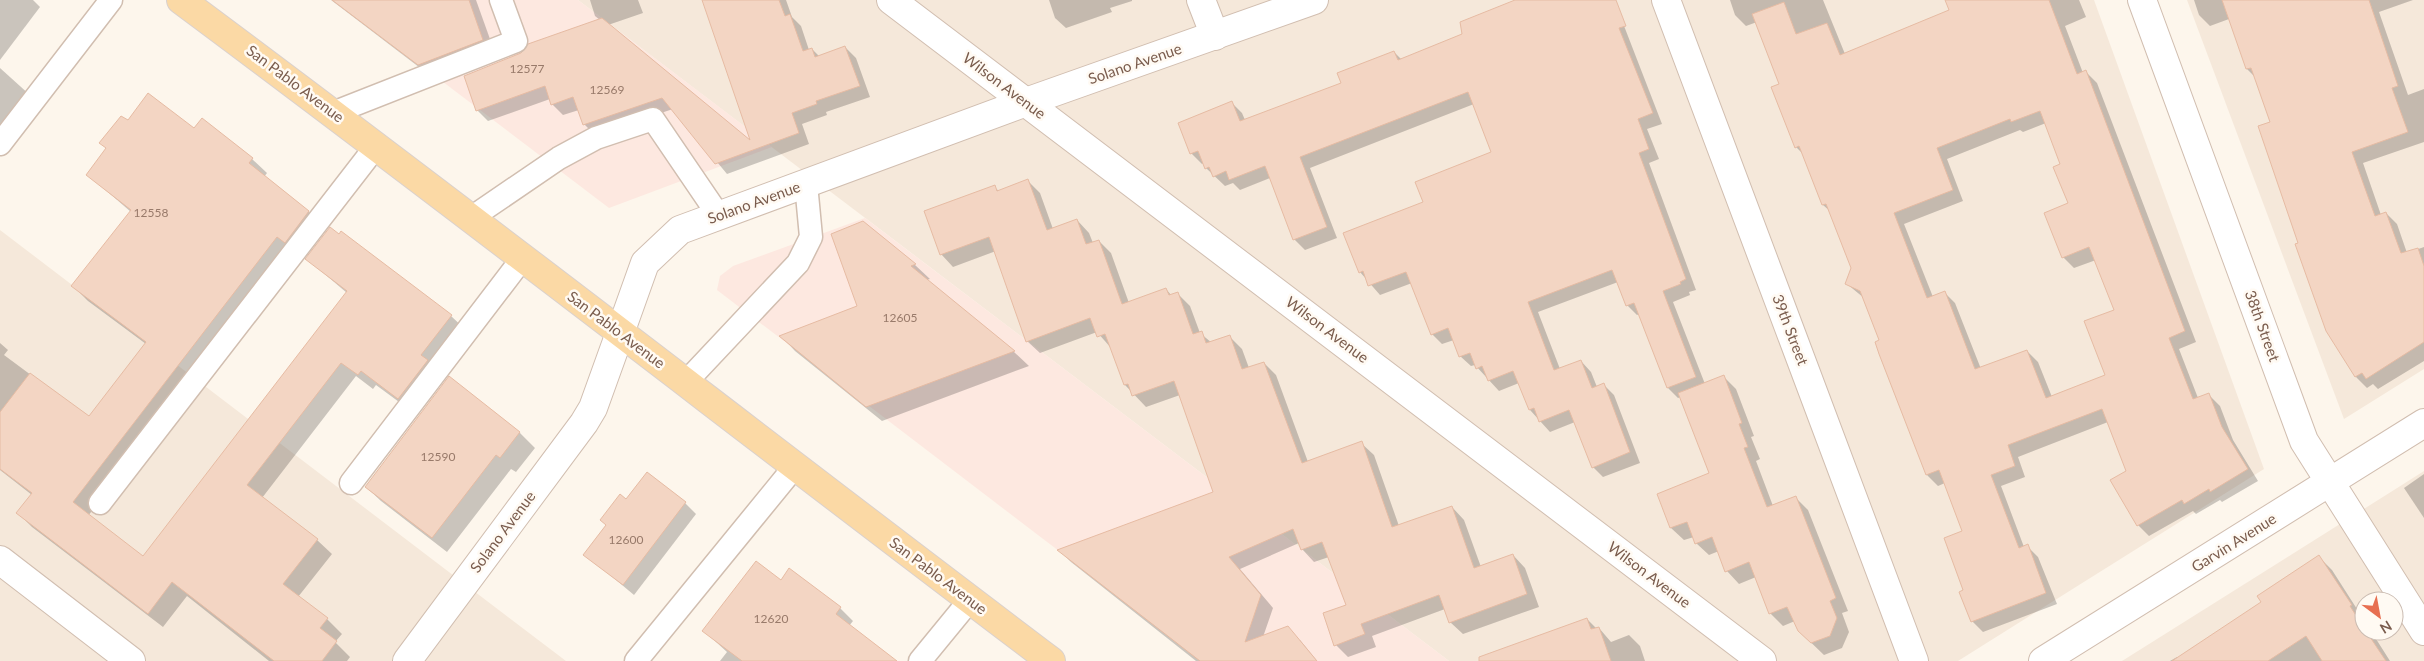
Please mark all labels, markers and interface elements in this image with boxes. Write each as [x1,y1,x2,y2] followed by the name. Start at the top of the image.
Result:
[1086,39,1184,87] street label: Solano Avenue
[243,41,348,126] street label: San Pablo Avenue
[960,48,1050,122] street label: Wilson Avenue
[510,61,544,76] house number: 12577
[590,82,624,97] house number: 12569
[705,177,803,227] street label: Solano Avenue
[134,205,168,220] house number: 12558
[564,287,669,372] street label: San Pablo Avenue
[2242,288,2284,364] street label: 38th Street
[1283,292,1373,366] street label: Wilson Avenue
[1769,292,1813,368] street label: 39th Street
[883,310,917,325] house number: 12605
[421,449,455,464] house number: 12590
[466,487,539,576] street label: Solano Avenue
[2188,509,2279,575] street label: Garvin Avenue
[609,532,643,547] house number: 12600
[886,533,991,618] street label: San Pablo Avenue
[1605,537,1695,611] street label: Wilson Avenue
[2354,591,2404,641] north arrow
[754,611,788,626] house number: 12620
[2377,617,2395,638] text: N

